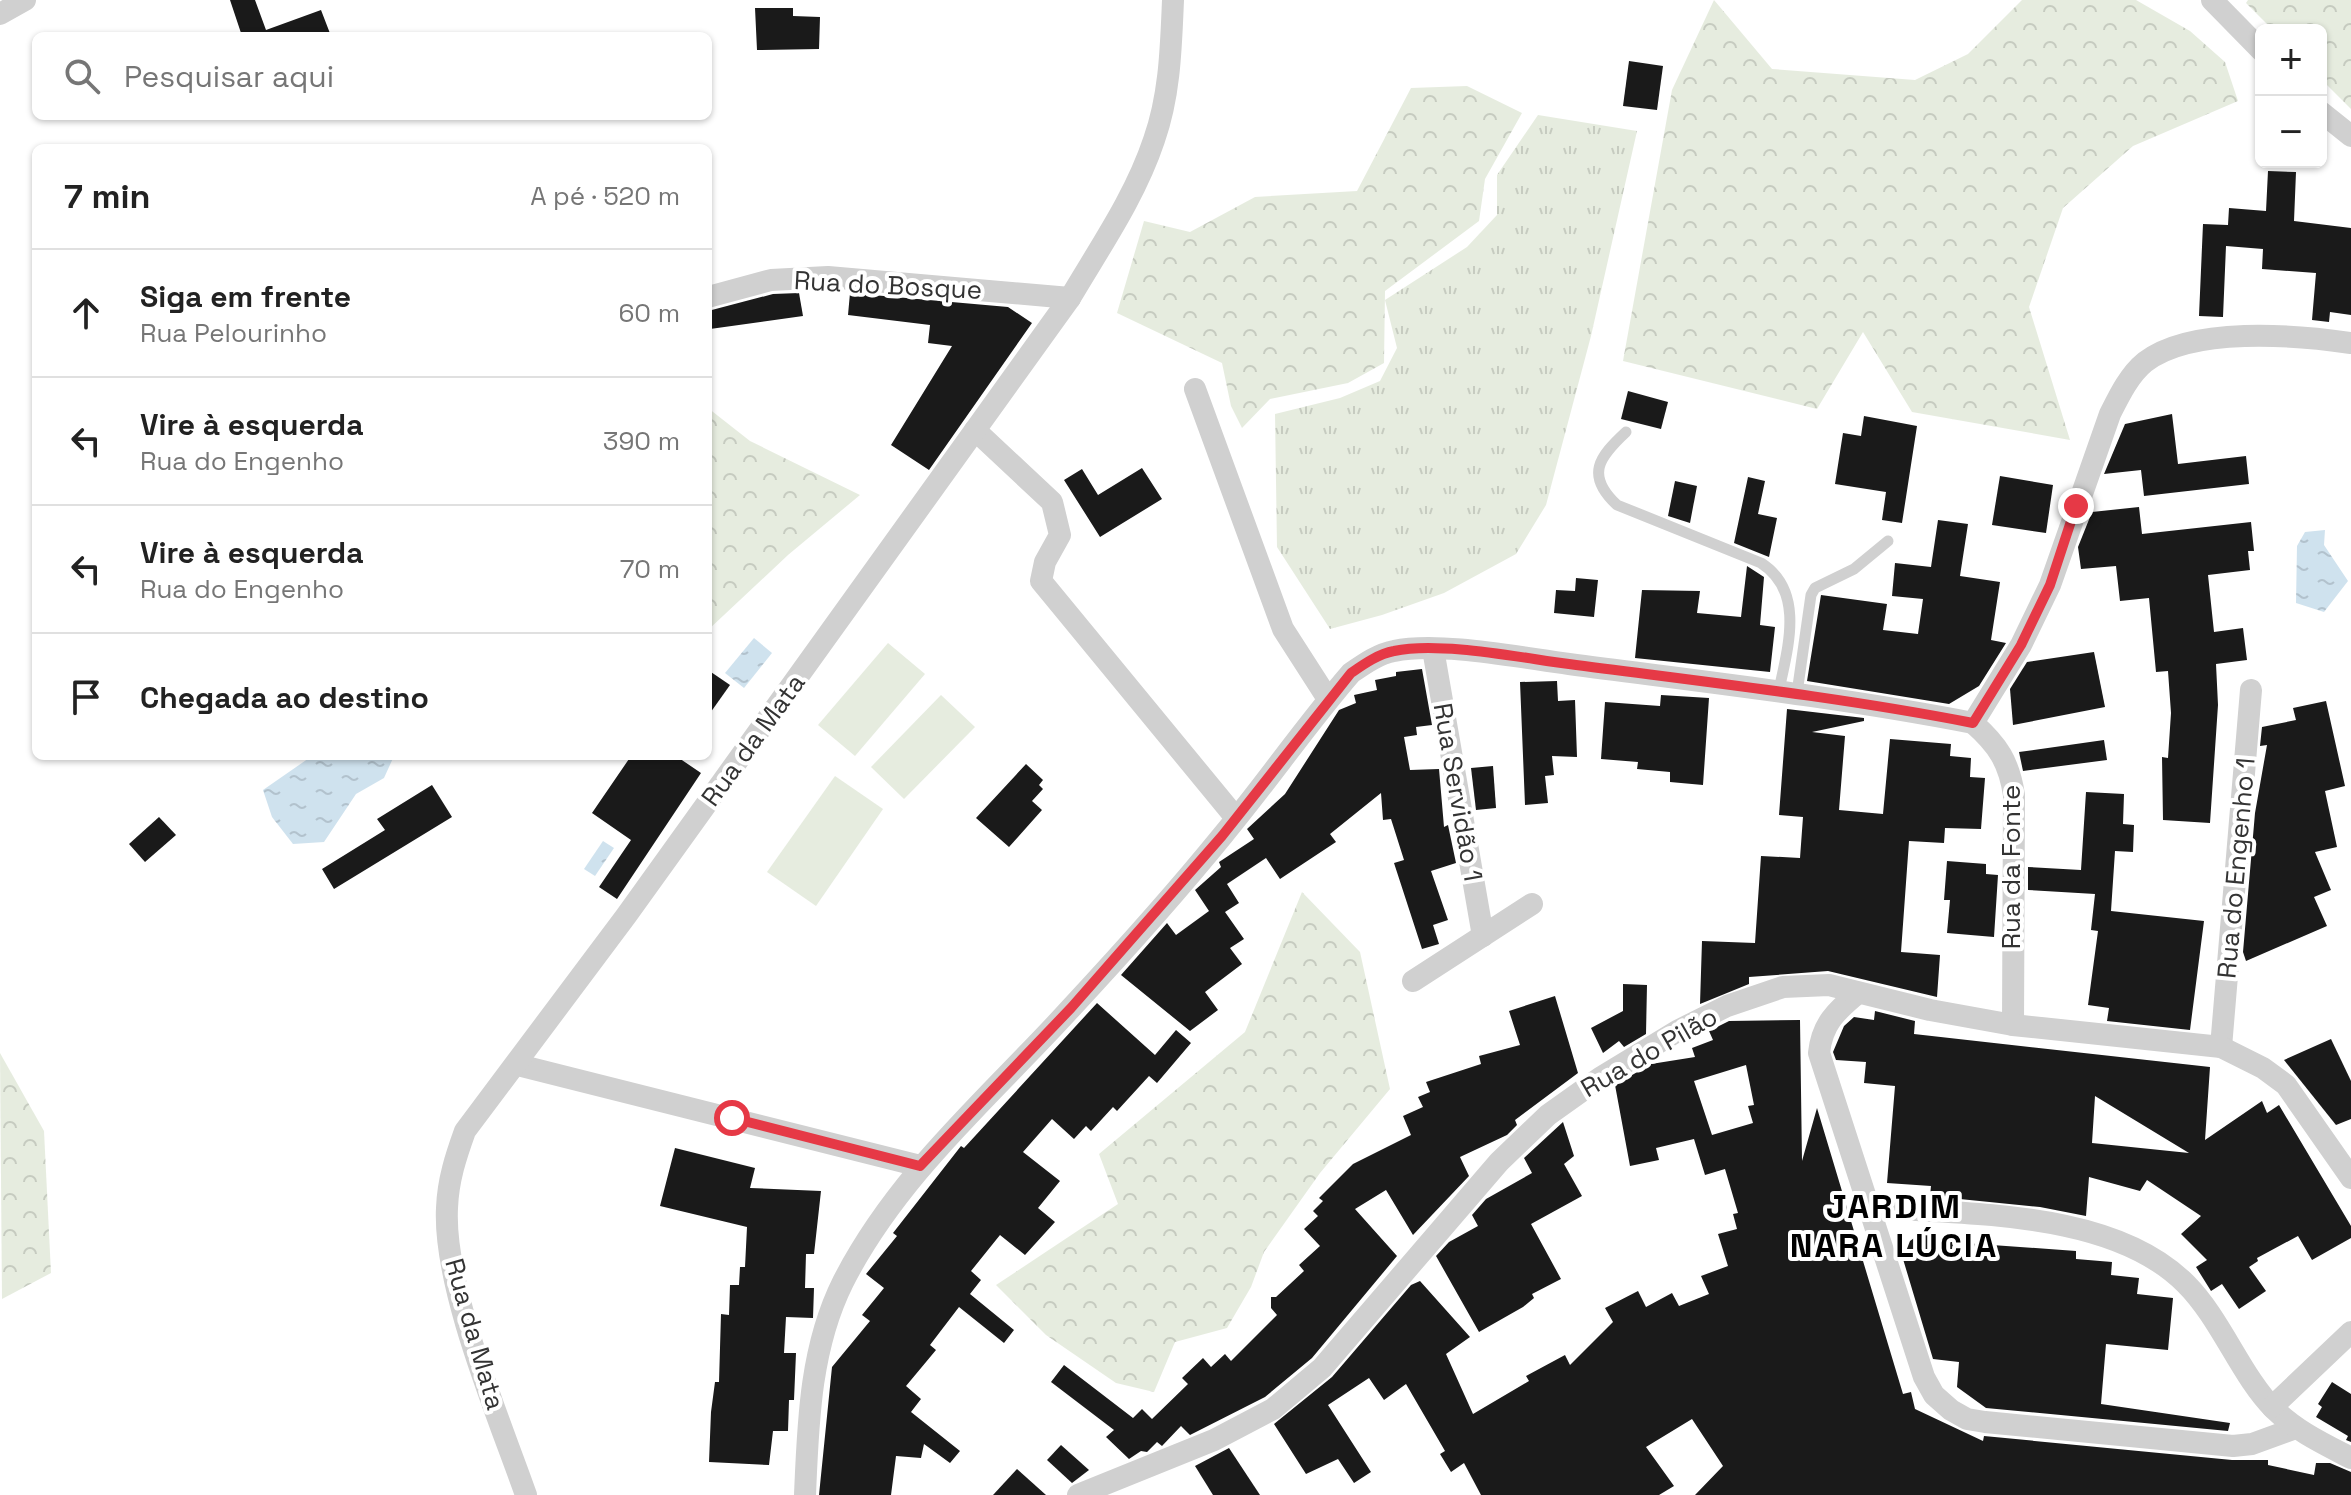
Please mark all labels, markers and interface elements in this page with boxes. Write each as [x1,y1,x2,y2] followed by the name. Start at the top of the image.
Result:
[2255,24,2327,168] map controls
[2255,24,2327,96] button: +
[32,32,712,120] search box
[60,54,104,98] icon: search
[124,57,334,96] text: Pesquisar aqui
[2255,96,2327,168] button: −
[64,175,151,218] text: 7 min
[530,179,680,213] text: A pé · 520 m
[793,263,983,307] street label: Rua do Bosque
[140,277,351,316] text: Siga em frente
[64,291,108,335] icon: ahead
[618,296,680,330] text: 60 m
[140,316,327,350] text: Rua Pelourinho
[140,405,364,444] text: Vire à esquerda
[64,419,108,463] icon: left
[603,424,680,458] text: 390 m
[140,444,344,478] text: Rua do Engenho
[2058,488,2094,524] route end
[140,533,364,572] text: Vire à esquerda
[64,547,108,591] icon: left
[620,552,680,586] text: 70 m
[140,572,344,606] text: Rua do Engenho
[693,667,813,813] street label: Rua da Mata
[64,675,108,719] icon: arrive
[140,678,429,717] text: Chegada ao destino
[1426,700,1490,884] street label: Rua Servidão 1
[2209,756,2263,980] street label: Rua do Engenho 1
[1994,785,2028,949] street label: Rua da Fonte
[1574,999,1724,1105] street label: Rua do Pilão
[714,1100,750,1136] route start
[1790,1185,1998,1267] district label: JARDIM NARA LÚCIA
[437,1254,513,1414] street label: Rua da Mata

